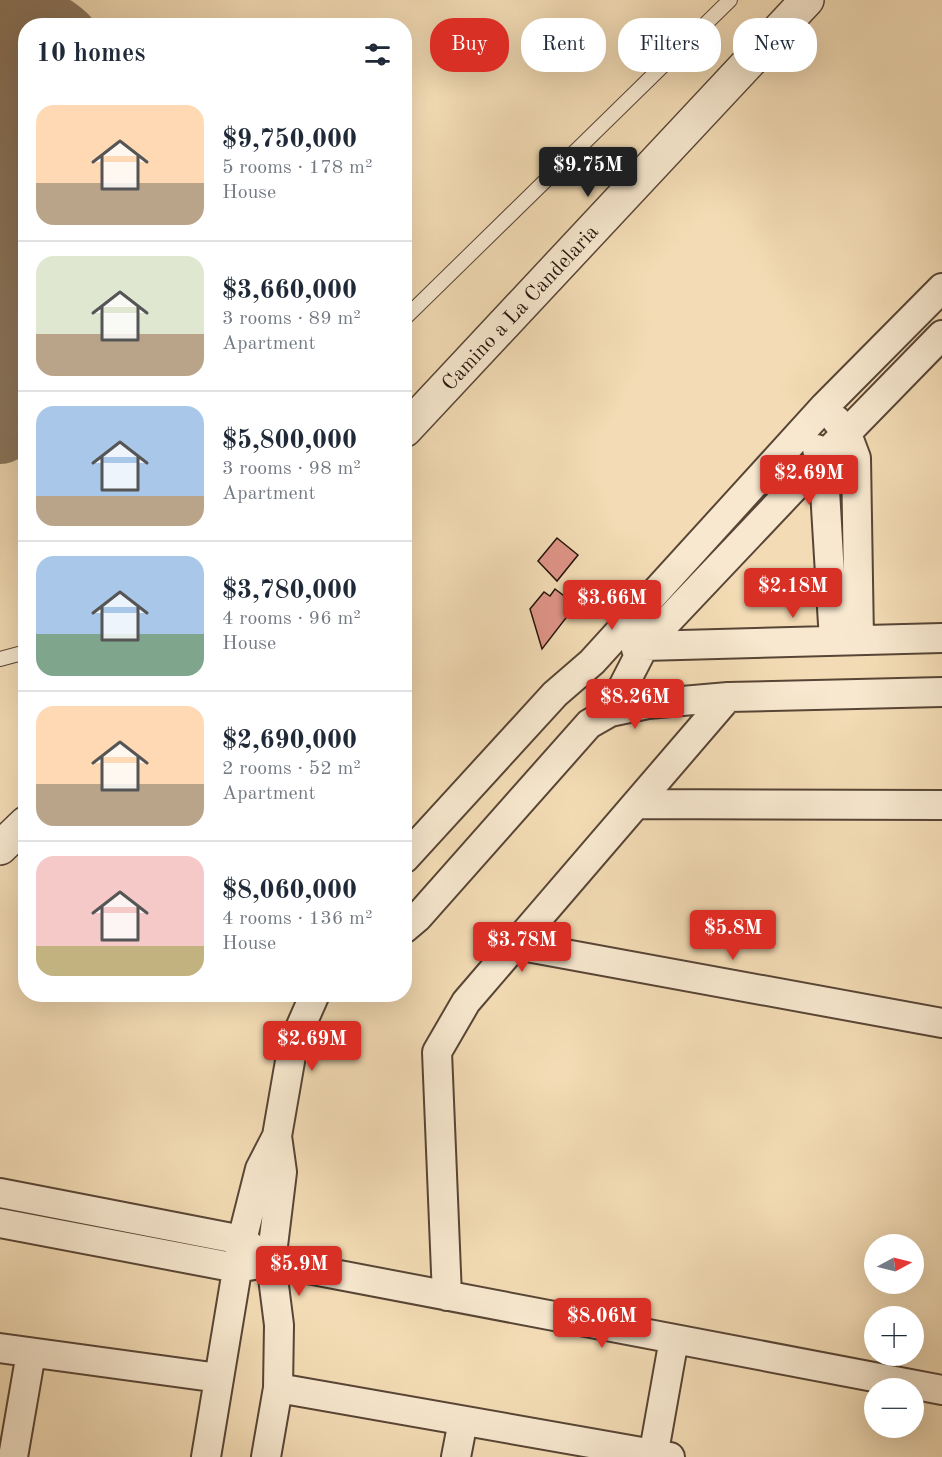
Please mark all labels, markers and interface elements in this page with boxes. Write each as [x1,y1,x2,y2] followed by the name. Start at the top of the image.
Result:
[430,18,509,72] chip: Buy
[521,18,606,72] chip: Rent
[618,18,721,72] chip: Filters
[733,18,817,72] chip: New
[361,38,394,71] icon: filters
[36,41,145,67] text: 10 homes
[222,127,357,153] text: $9,750,000
[84,129,156,201] icon: home
[539,147,637,198] pin: $9.75M
[553,156,623,176] text: $9.75M
[222,158,372,178] text: 5 rooms · 178 m²
[222,183,276,203] text: House
[439,221,603,395] street label: Camino a La Candelaria
[222,278,357,304] text: $3,660,000
[84,280,156,352] icon: home
[222,309,361,329] text: 3 rooms · 89 m²
[222,334,316,354] text: Apartment
[222,428,357,454] text: $5,800,000
[84,430,156,502] icon: home
[760,455,858,506] pin: $2.69M
[222,459,361,479] text: 3 rooms · 98 m²
[774,464,844,484] text: $2.69M
[222,484,316,504] text: Apartment
[744,568,842,619] pin: $2.18M
[758,577,828,597] text: $2.18M
[222,578,357,604] text: $3,780,000
[84,580,156,652] icon: home
[563,580,661,631] pin: $3.66M
[577,589,647,609] text: $3.66M
[222,609,361,629] text: 4 rooms · 96 m²
[222,634,276,654] text: House
[586,679,684,730] pin: $8.26M
[600,688,670,708] text: $8.26M
[222,728,357,754] text: $2,690,000
[84,730,156,802] icon: home
[222,759,361,779] text: 2 rooms · 52 m²
[222,784,316,804] text: Apartment
[222,878,357,904] text: $8,060,000
[84,880,156,952] icon: home
[222,909,372,929] text: 4 rooms · 136 m²
[691,910,775,961] pin: $5.8M
[704,919,762,939] text: $5.8M
[473,922,571,973] pin: $3.78M
[487,931,557,951] text: $3.78M
[222,934,276,954] text: House
[263,1021,361,1072] pin: $2.69M
[277,1030,347,1050] text: $2.69M
[864,1234,924,1294] north arrow
[864,1234,924,1438] map controls
[257,1246,341,1297] pin: $5.9M
[270,1255,328,1275] text: $5.9M
[553,1298,651,1349] pin: $8.06M
[864,1306,924,1366] button: +
[567,1307,637,1327] text: $8.06M
[864,1378,924,1438] button: −

